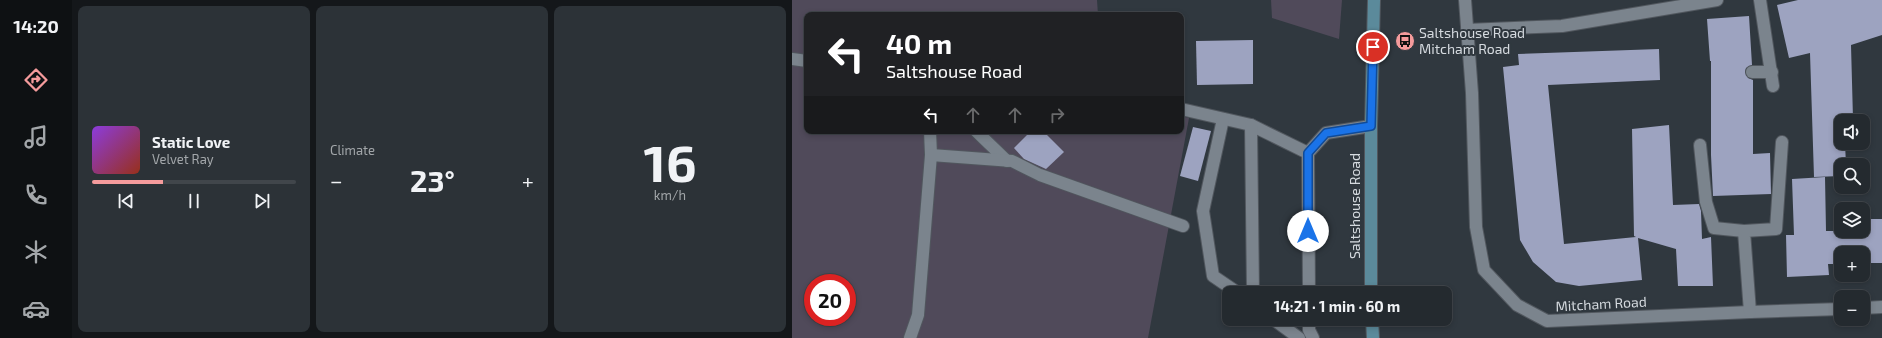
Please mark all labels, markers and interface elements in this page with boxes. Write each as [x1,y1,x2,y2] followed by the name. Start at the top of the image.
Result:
[13,15,59,37] text: 14:20
[1419,24,1525,57] place label: Saltshouse Road Mitcham Road
[886,26,952,60] text: 40 m
[820,28,872,80] icon: left
[1356,30,1390,64] pin
[1394,30,1416,52] bus stop icon: Saltshouse Road Mitcham Road
[1362,36,1384,58] icon: arrive
[886,60,1022,82] text: Saltshouse Road
[22,66,50,94] icon: directions
[920,104,942,126] icon: left
[962,104,984,126] icon: ahead
[1004,104,1026,126] icon: ahead
[1046,104,1068,126] icon: right
[1834,114,1870,326] map controls
[1834,114,1870,150] button: sound
[22,123,50,151] icon: music
[643,130,697,192] text: 16
[152,133,230,151] text: Static Love
[330,142,375,158] text: Climate
[152,151,214,167] text: Velvet Ray
[1346,153,1363,259] street label: Saltshouse Road
[1834,158,1870,194] button: search
[410,162,455,198] text: 23°
[330,167,343,193] text: −
[522,167,534,193] text: +
[22,181,50,209] icon: phone
[654,187,686,203] text: km/h
[115,190,137,212] icon: previous
[183,190,205,212] icon: pause
[251,190,273,212] icon: next
[1834,202,1870,238] button: layers
[1287,210,1329,252] position arrow
[22,238,50,266] icon: climate
[1834,246,1870,282] button: +
[804,274,856,326] speed limit sign: 20
[1834,290,1870,326] button: −
[1555,293,1647,314] street label: Mitcham Road
[22,295,50,323] icon: car
[1274,297,1400,315] text: 14:21 · 1 min · 60 m

